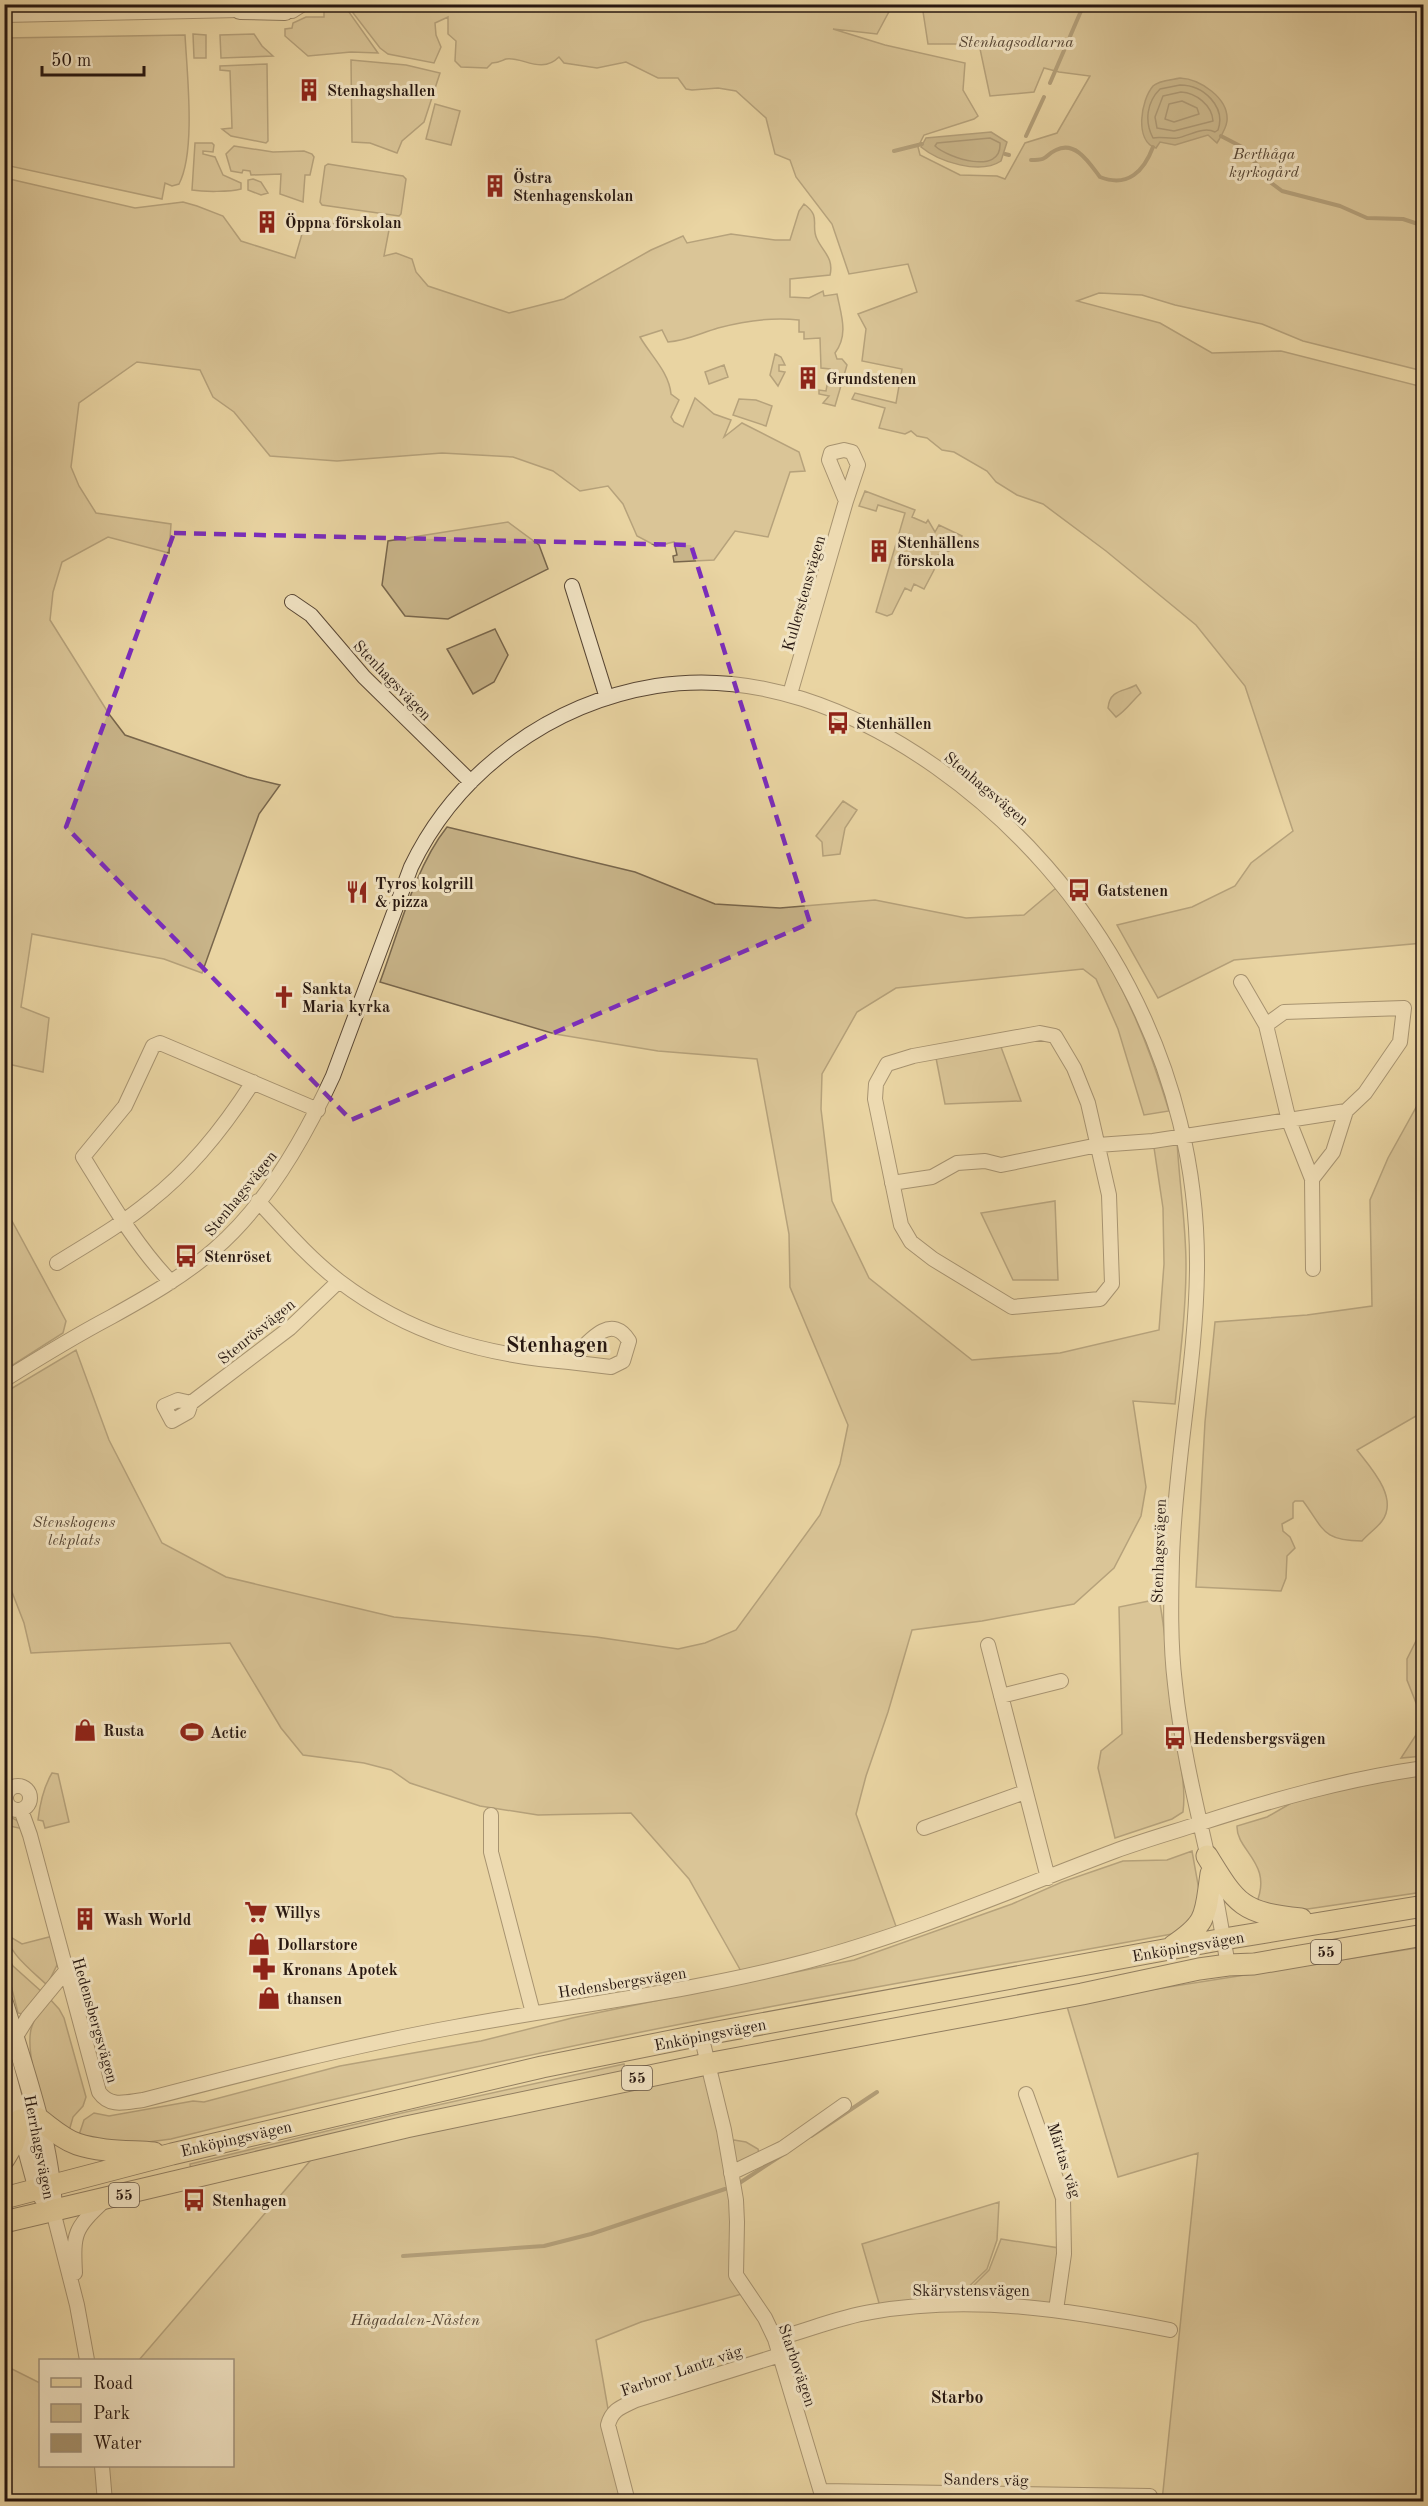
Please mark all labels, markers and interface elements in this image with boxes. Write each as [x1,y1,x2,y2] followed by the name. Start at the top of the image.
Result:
[958,35,1074,51] park label: Stenhagsodlarna
[42,39,144,77] scale bar
[51,52,91,70] text: 50 m
[296,77,322,103] building icon: Stenhagshallen
[327,84,436,100] place label: Stenhagshallen
[1229,147,1299,181] park label: Berthåga kyrkogård
[513,168,634,205] place label: Östra Stenhagenskolan
[482,173,508,199] building icon: Östra Stenhagenskolan
[254,209,280,235] building icon: Öppna förskolan
[285,213,402,232] place label: Öppna förskolan
[795,365,821,391] building icon: Grundstenen
[826,372,916,388] place label: Grundstenen
[781,533,829,653] street label: Kullerstensvägen
[897,536,980,570] place label: Stenhällens förskola
[866,538,892,564] building icon: Stenhällens förskola
[349,638,434,725] street label: Stenhagsvägen
[825,710,851,736] bus stop icon: Stenhällen
[856,717,932,733] place label: Stenhällen
[940,750,1031,830] street label: Stenhagsvägen
[375,877,474,911] place label: Tyros kolgrill & pizza
[1066,877,1092,903] bus stop icon: Gatstenen
[344,879,370,905] restaurant icon: Tyros kolgrill & pizza
[1097,884,1168,900] place label: Gatstenen
[302,982,390,1016] place label: Sankta Maria kyrka
[271,984,297,1010] church icon: Sankta Maria kyrka
[202,1148,281,1240] street label: Stenhagsvägen
[173,1243,199,1269] bus stop icon: Stenröset
[204,1250,272,1266] place label: Stenröset
[216,1297,299,1368] street label: Stenrösvägen
[506,1335,608,1357] district label: Stenhagen
[1150,1498,1170,1604] street label: Stenhagsvägen
[33,1515,116,1549] park label: Stenskogens lekplats
[72,1717,98,1743] shop icon: Rusta
[179,1719,205,1745] sports icon: Actic
[103,1724,144,1740] place label: Rusta
[1162,1725,1188,1751] bus stop icon: Hedensbergsvägen
[210,1726,247,1742] place label: Actic
[1193,1732,1326,1748] place label: Hedensbergsvägen
[243,1899,269,1925] supermarket icon: Willys
[72,1906,98,1932] building icon: Wash World
[274,1906,320,1922] place label: Willys
[103,1913,192,1929] place label: Wash World
[1131,1930,1246,1966] street label: Enköpingsvägen
[246,1931,272,1957] shop icon: Dollarstore
[277,1938,358,1954] place label: Dollarstore
[1311,1940,1341,1964] road number: 55
[68,1956,120,2086] street label: Hedensbergsvägen
[251,1956,277,1982] pharmacy icon: Kronans Apotek
[282,1963,398,1979] place label: Kronans Apotek
[557,1966,688,2002] street label: Hedensbergsvägen
[256,1985,282,2011] shop icon: thansen
[287,1992,342,2008] place label: thansen
[653,2017,768,2055] street label: Enköpingsvägen
[622,2066,652,2090] road number: 55
[20,2094,56,2201] street label: Herrhagsvägen
[179,2119,294,2161] street label: Enköpingsvägen
[1043,2121,1083,2200] street label: Märtas väg
[109,2183,139,2207] road number: 55
[181,2187,207,2213] bus stop icon: Stenhagen
[212,2194,287,2210] place label: Stenhagen
[912,2284,1030,2300] street label: Skärvstensvägen
[349,2313,480,2329] park label: Hågadalen-Nåsten
[774,2322,818,2409] street label: Starbovägen
[619,2343,745,2400] street label: Farbror Lantz väg
[39,2359,234,2467] legend
[93,2375,133,2393] text: Road
[930,2389,984,2407] district label: Starbo
[93,2405,130,2423] text: Park
[93,2435,142,2453] text: Water
[943,2472,1029,2490] street label: Sanders väg

